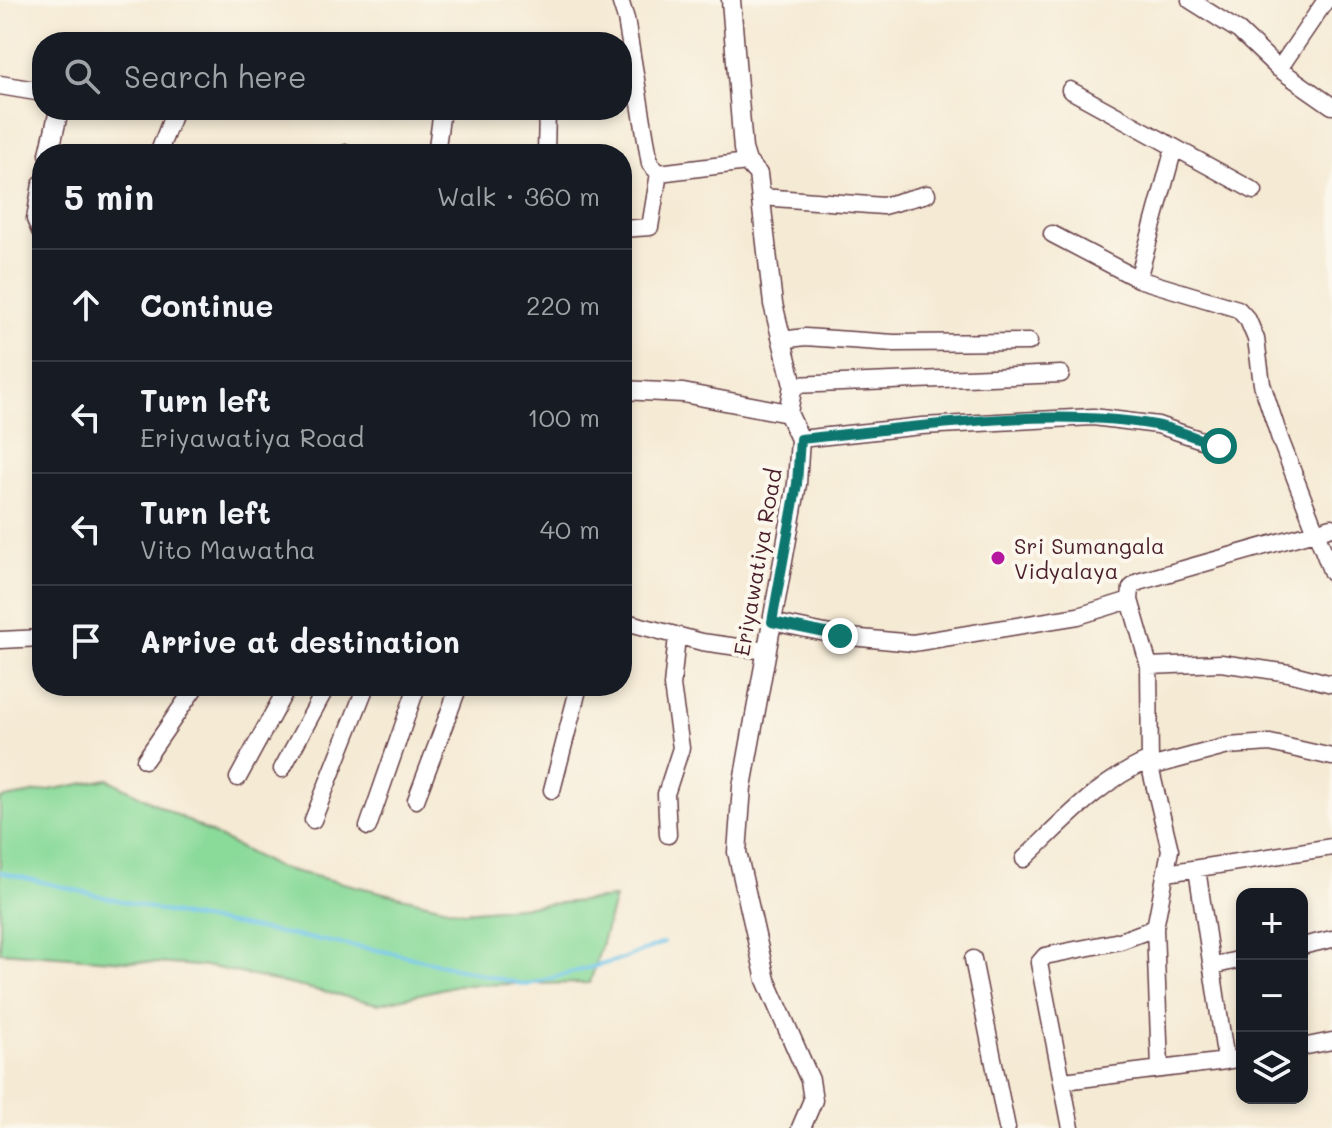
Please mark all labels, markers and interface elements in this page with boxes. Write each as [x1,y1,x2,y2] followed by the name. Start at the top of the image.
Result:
[32,32,632,120] search box
[60,54,104,98] icon: search
[124,56,307,96] text: Search here
[64,174,154,219] text: 5 min
[437,179,600,213] text: Walk · 360 m
[64,283,108,327] icon: ahead
[140,285,273,325] text: Continue
[526,288,600,322] text: 220 m
[140,380,271,420] text: Turn left
[64,395,108,439] icon: left
[527,400,600,434] text: 100 m
[140,420,364,454] text: Eriyawatiya Road
[1201,428,1237,464] route start
[726,466,788,658] street label: Eriyawatiya Road
[140,492,271,532] text: Turn left
[64,507,108,551] icon: left
[540,512,600,546] text: 40 m
[1014,531,1165,585] place label: Sri Sumangala Vidyalaya
[140,532,315,566] text: Vito Mawatha
[989,549,1007,567] marker: Sri Sumangala Vidyalaya
[822,618,858,654] route end
[64,619,108,663] icon: arrive
[140,621,460,661] text: Arrive at destination
[1236,888,1308,1104] map controls
[1236,888,1308,960] button: +
[1236,960,1308,1032] button: −
[1236,1032,1308,1104] button: layers

